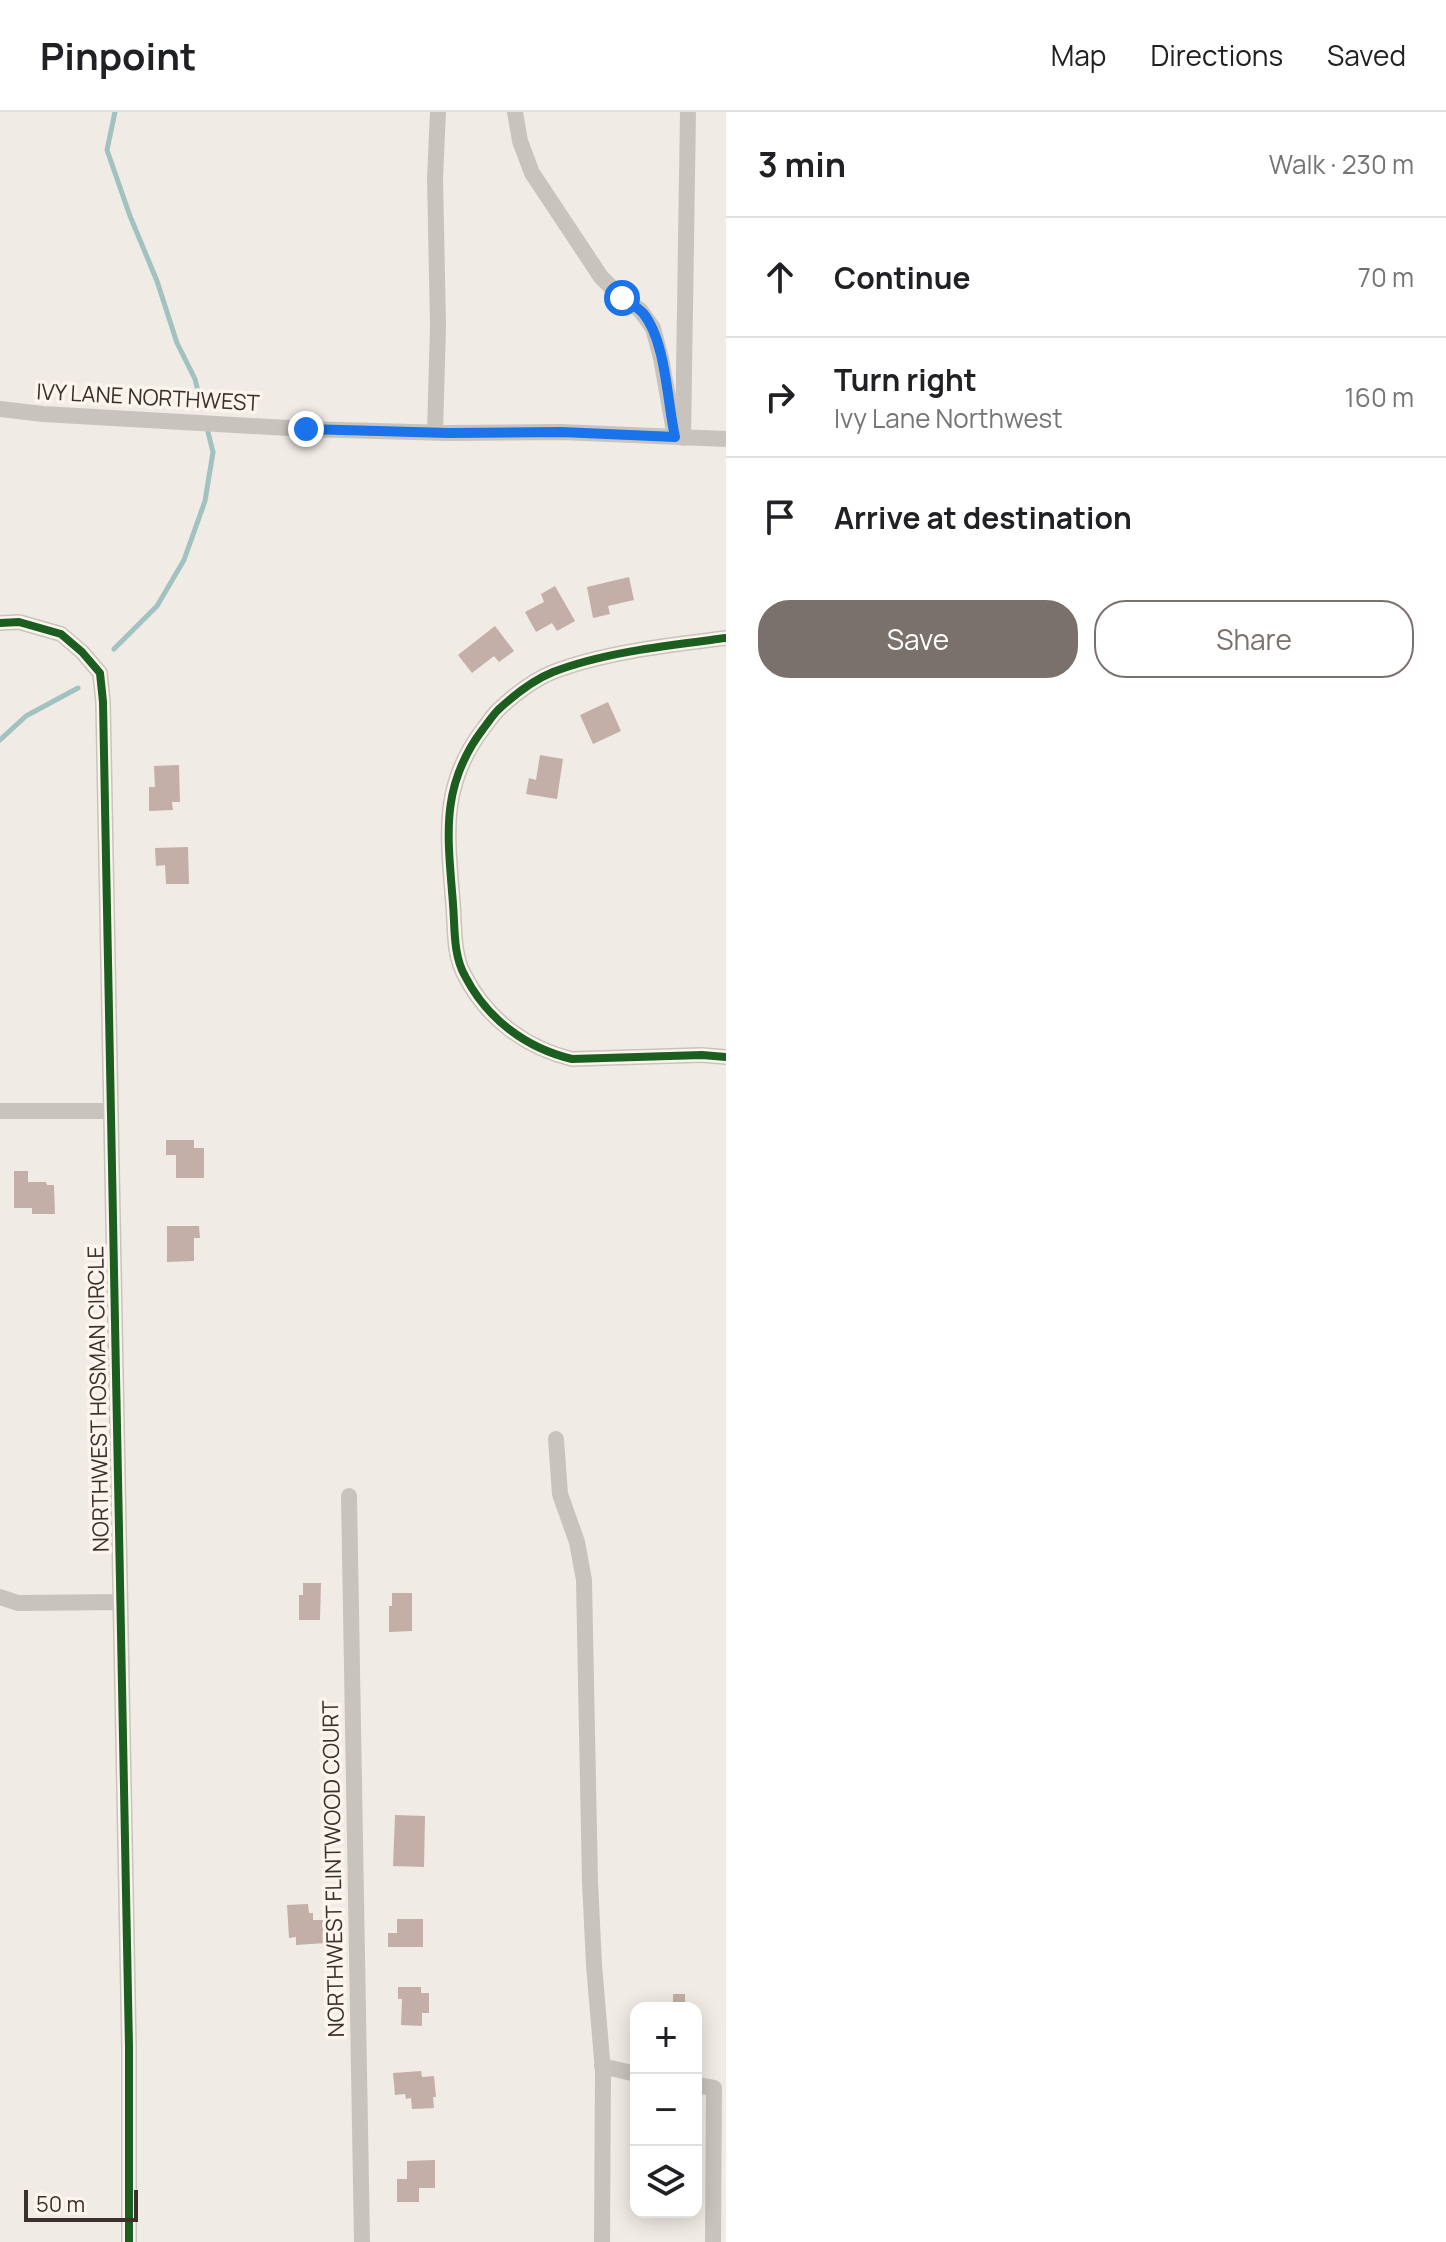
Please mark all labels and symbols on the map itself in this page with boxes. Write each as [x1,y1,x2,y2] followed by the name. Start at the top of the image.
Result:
[604,280,640,316] route start
[36,376,260,418] street label: IVY LANE NORTHWEST
[288,411,324,447] route end
[80,1246,116,1552] street label: NORTHWEST HOSMAN CIRCLE
[315,1700,351,2038] street label: NORTHWEST FLINTWOOD COURT
[24,2186,138,2222] scale bar

